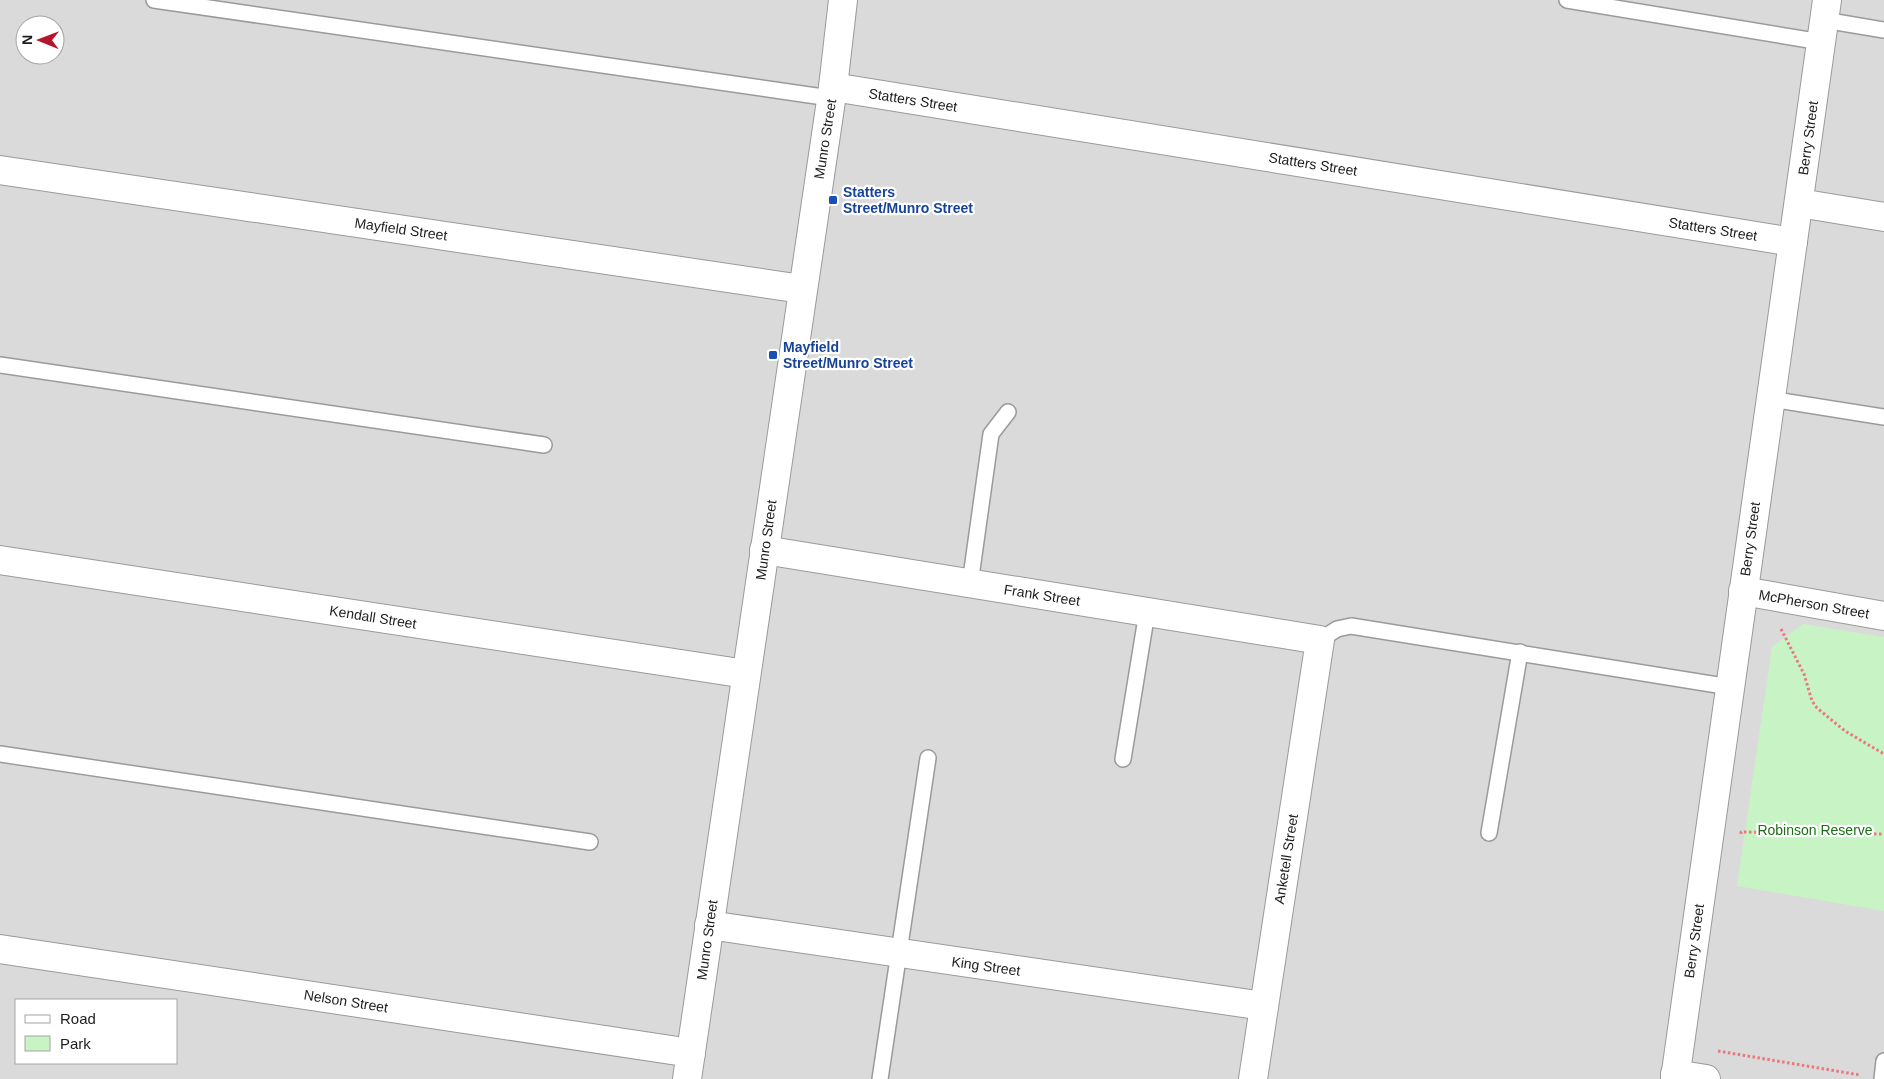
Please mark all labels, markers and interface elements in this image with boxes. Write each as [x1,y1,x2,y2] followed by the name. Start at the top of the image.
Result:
[15,15,65,65] north arrow
[19,35,35,45] text: N
[868,85,959,115] street label: Statters Street
[811,98,839,180] street label: Munro Street
[1795,100,1821,176] street label: Berry Street
[1268,149,1359,179] street label: Statters Street
[843,184,973,216] place label: Statters Street/Munro Street
[827,194,839,206] marker: Statters Street/Munro Street
[1668,214,1759,244] street label: Statters Street
[354,215,448,243] street label: Mayfield Street
[783,339,913,371] place label: Mayfield Street/Munro Street
[767,349,779,361] marker: Mayfield Street/Munro Street
[752,499,780,581] street label: Munro Street
[1737,501,1763,577] street label: Berry Street
[1003,581,1081,609] street label: Frank Street
[1757,586,1871,622] street label: McPherson Street
[328,602,418,632] street label: Kendall Street
[1271,813,1301,905] street label: Anketell Street
[1757,822,1873,838] park label: Robinson Reserve
[693,899,721,981] street label: Munro Street
[1681,903,1707,979] street label: Berry Street
[951,953,1022,979] street label: King Street
[303,986,389,1016] street label: Nelson Street
[15,999,178,1064] legend
[60,1010,96,1027] text: Road
[60,1035,91,1052] text: Park

